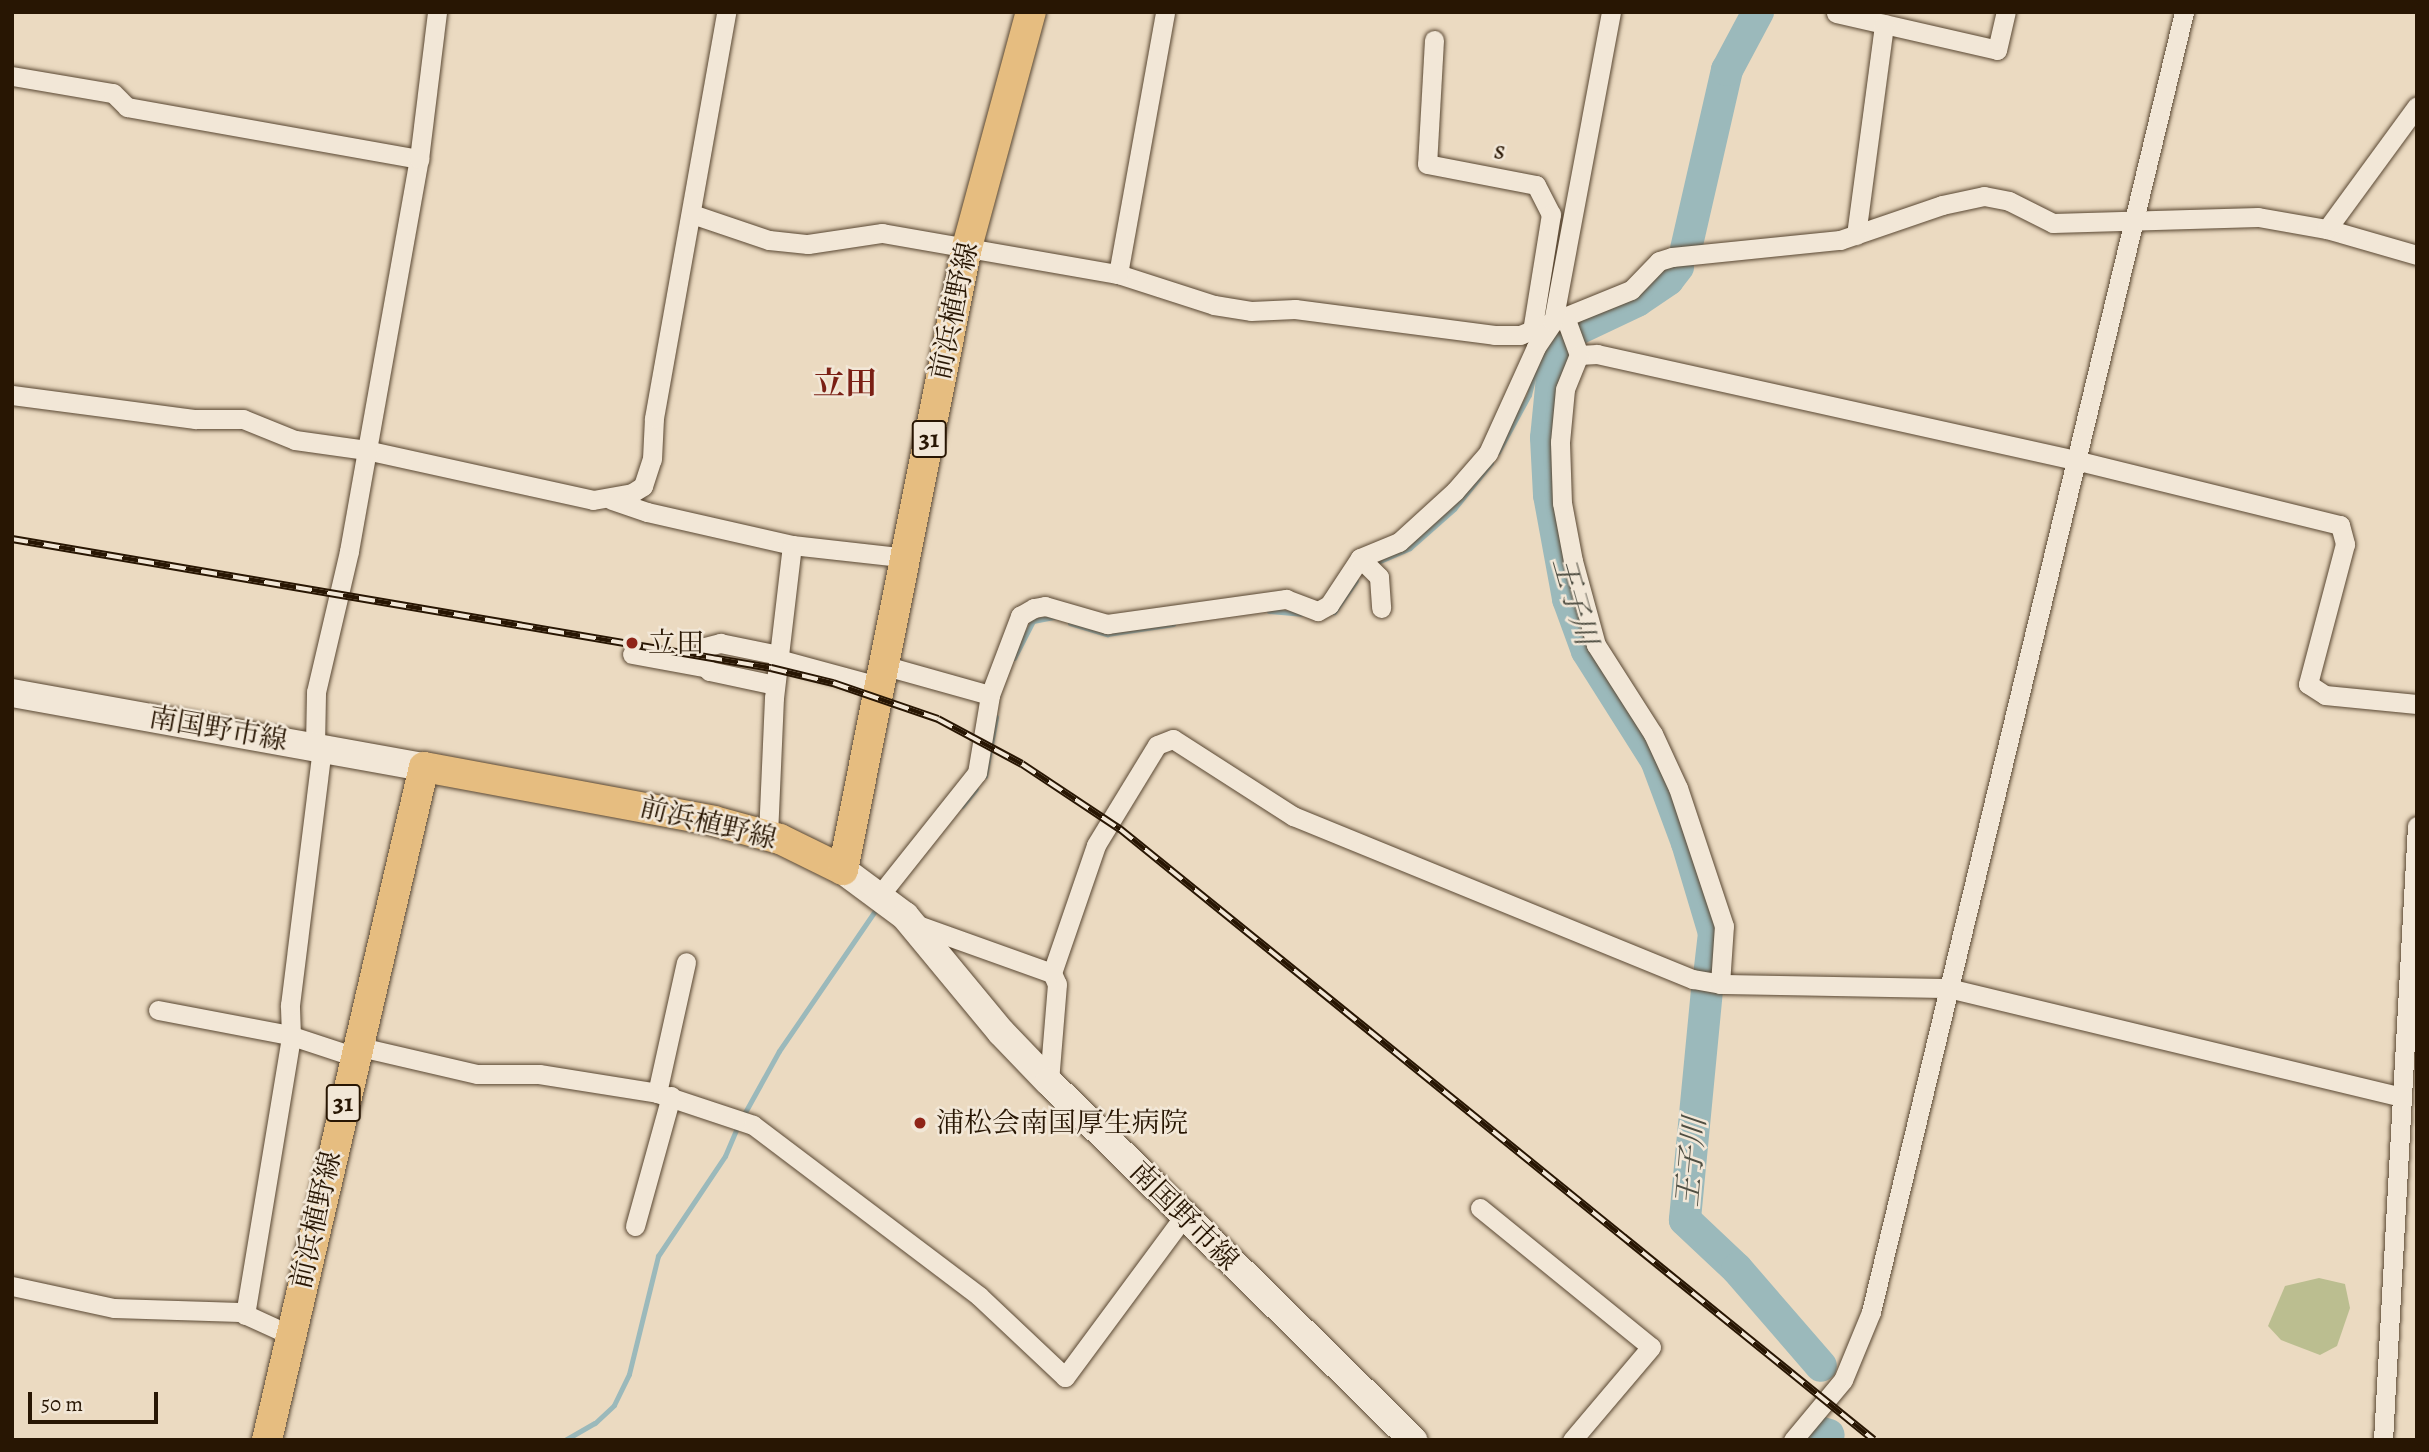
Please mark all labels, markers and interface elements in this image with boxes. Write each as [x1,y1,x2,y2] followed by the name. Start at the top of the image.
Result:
[1491,132,1509,168] street label: s
[923,239,985,383] street label: 前浜植野線
[813,364,877,402] district label: 立田
[912,416,946,462] road number: 31
[1545,553,1605,649] water label: 王子川
[648,626,704,660] place label: 立田
[622,633,642,653] marker: 立田
[146,700,290,758] street label: 南国野市線
[636,790,780,856] street label: 前浜植野線
[326,1080,360,1126] road number: 31
[936,1106,1188,1140] place label: 浦松会南国厚生病院
[910,1113,930,1133] marker: 浦松会南国厚生病院
[1669,1116,1713,1208] water label: 王子川
[284,1148,348,1292] street label: 前浜植野線
[1123,1155,1245,1277] street label: 南国野市線
[32,1378,161,1422] scale bar
[41,1390,83,1418] text: 50 m

